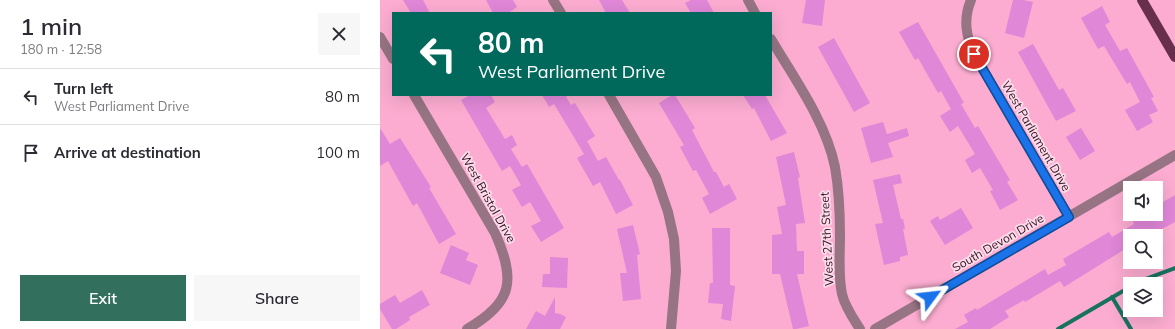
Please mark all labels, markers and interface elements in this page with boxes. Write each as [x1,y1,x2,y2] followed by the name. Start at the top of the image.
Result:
[20,11,82,41] text: 1 min
[318,13,360,55] button: close
[478,25,544,60] text: 80 m
[412,28,464,80] icon: left
[957,37,991,71] pin
[20,41,102,57] text: 180 m · 12:58
[963,43,985,65] icon: arrive
[478,60,665,83] text: West Parliament Drive
[999,78,1074,194] street label: West Parliament Drive
[54,79,113,98] text: Turn left
[20,86,42,108] icon: left
[325,87,360,106] text: 80 m
[54,98,189,114] text: West Parliament Drive
[20,142,42,164] icon: arrive
[54,143,201,162] text: Arrive at destination
[316,143,360,162] text: 100 m
[458,151,519,245] street label: West Bristol Drive
[1123,181,1163,317] map controls
[1123,181,1163,221] button: sound
[817,192,836,287] street label: West 27th Street
[949,210,1046,275] street label: South Devon Drive
[1123,229,1163,269] button: search
[20,275,186,321] button: Exit
[194,275,360,321] button: Share
[909,276,951,318] position arrow
[1123,277,1163,317] button: layers

